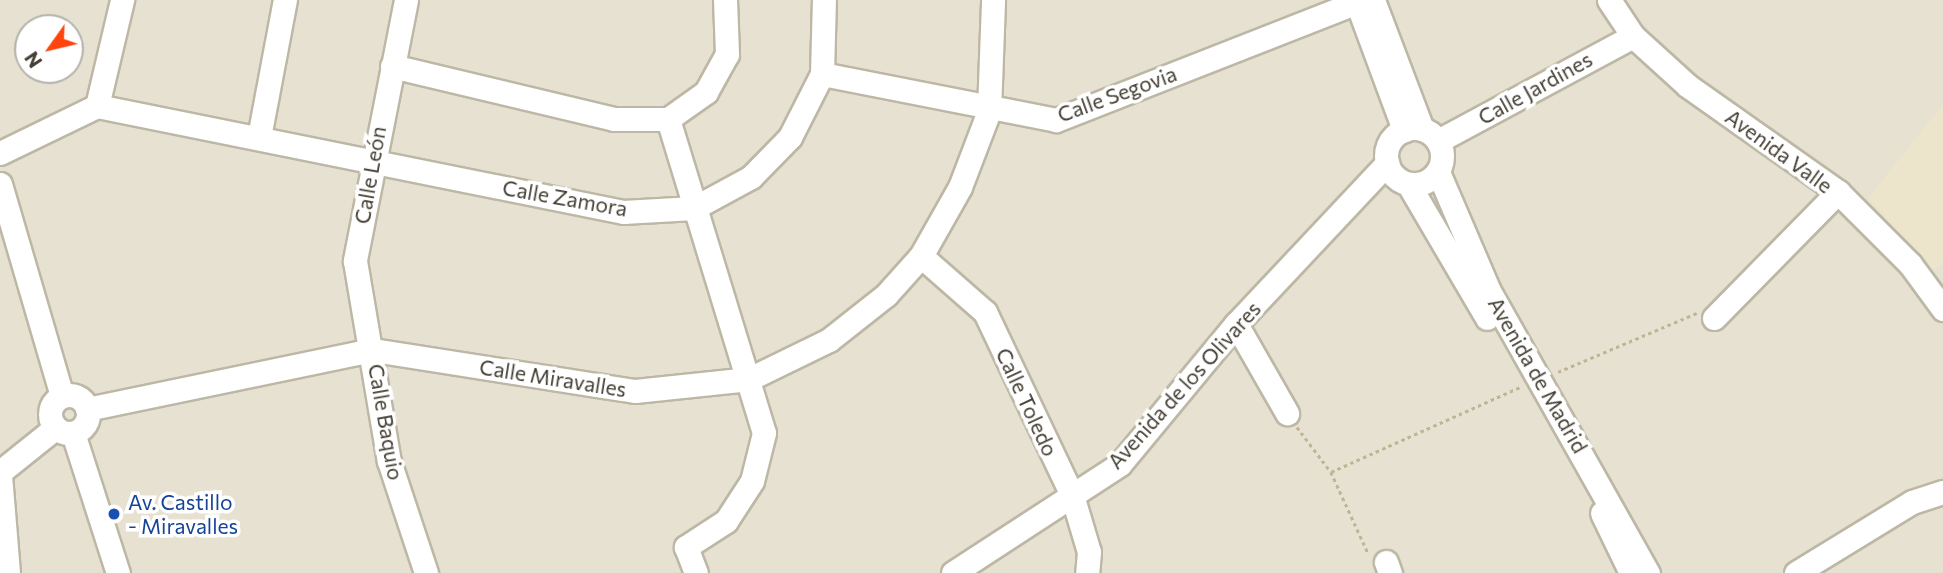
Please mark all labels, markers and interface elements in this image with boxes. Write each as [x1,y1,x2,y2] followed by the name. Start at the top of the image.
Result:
[14,14,84,84] north arrow
[1474,46,1596,130] street label: Calle Jardines
[19,48,46,72] text: N
[1054,61,1180,127] street label: Calle Segovia
[1721,104,1837,198] street label: Avenida Valle
[349,124,391,226] street label: Calle León
[501,175,629,221] street label: Calle Zamora
[1483,293,1593,457] street label: Avenida de Madrid
[1102,296,1266,474] street label: Avenida de los Olivares
[991,344,1063,460] street label: Calle Toledo
[478,354,628,402] street label: Calle Miravalles
[363,362,409,482] street label: Calle Baquio
[128,489,238,539] place label: Av. Castillo - Miravalles
[106,506,122,522] marker: Av. Castillo - Miravalles

